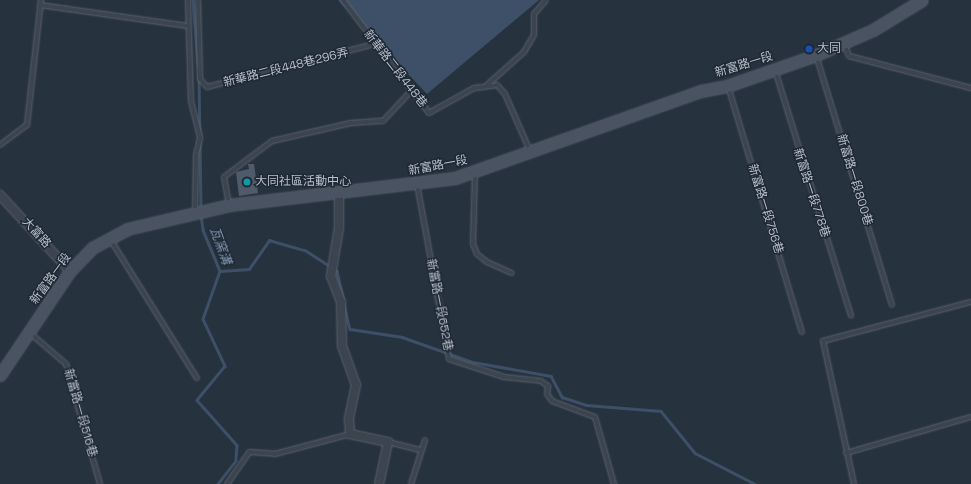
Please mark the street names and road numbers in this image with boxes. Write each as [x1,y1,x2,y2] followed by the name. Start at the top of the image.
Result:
[360,27,430,111] street label: 新華路二段448巷
[222,45,350,91] street label: 新華路二段448巷296弄
[713,49,775,81] street label: 新富路一段
[833,133,875,227] street label: 新富路一段800巷
[790,147,832,239] street label: 新富路一段778巷
[407,153,469,179] street label: 新富路一段
[744,162,786,256] street label: 新富路一段756巷
[19,215,53,251] street label: 大富路
[28,250,74,308] street label: 新富路一段
[423,258,455,352] street label: 新富路一段652巷
[60,367,100,459] street label: 新富路一段516巷

